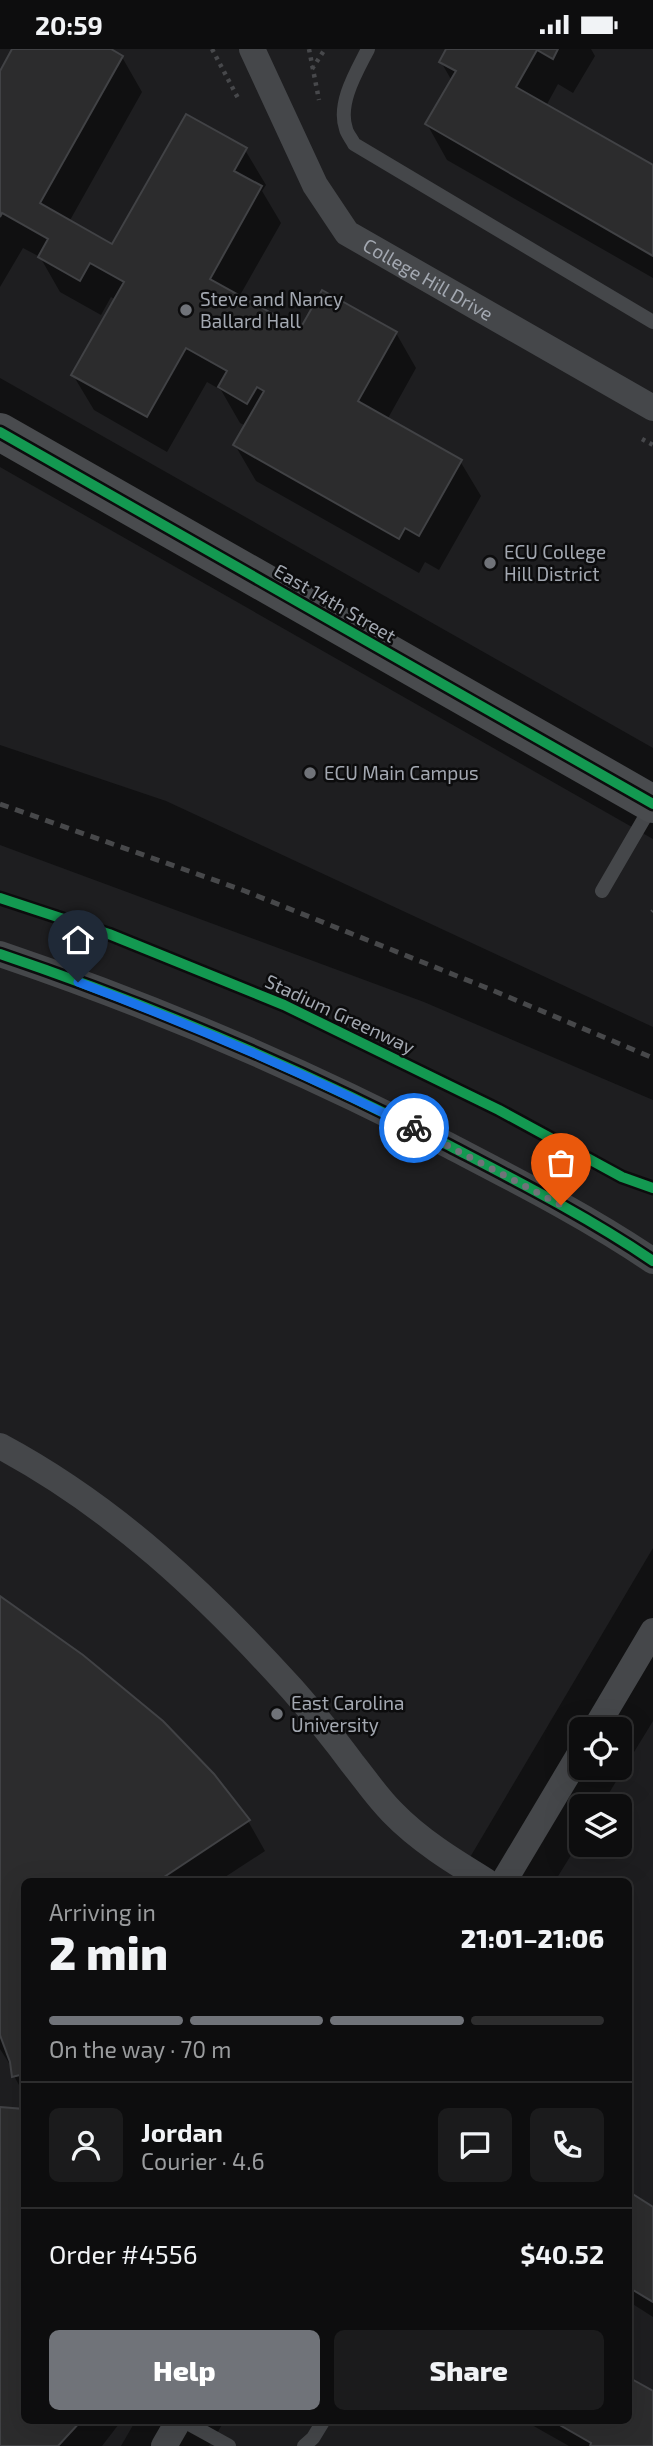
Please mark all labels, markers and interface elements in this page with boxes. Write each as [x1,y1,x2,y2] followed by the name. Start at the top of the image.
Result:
[35,9,103,40] text: 20:59
[359,233,497,325] street label: College Hill Drive
[200,287,343,332] place label: Steve and Nancy Ballard Hall
[178,302,194,318] marker: Steve and Nancy Ballard Hall
[504,540,606,585] place label: ECU College Hill District
[482,555,498,571] marker: ECU College Hill District
[270,558,400,647] street label: East 14th Street
[324,761,479,784] place label: ECU Main Campus
[302,765,318,781] marker: ECU Main Campus
[48,910,108,982] pin
[59,921,97,959] icon: home
[262,969,419,1058] street label: Stadium Greenway
[379,1093,449,1163] courier
[395,1109,433,1147] icon: bike
[531,1133,591,1205] pin
[542,1144,580,1182] icon: bag
[291,1691,404,1736] place label: East Carolina University
[269,1706,285,1722] marker: East Carolina University
[569,1717,632,1857] map controls
[569,1717,632,1780] button: locate
[569,1794,632,1857] button: layers
[49,1898,156,1926] text: Arriving in
[461,1922,604,1953] text: 21:01–21:06
[49,1924,168,1979] text: 2 min
[49,2035,231,2063] text: On the way · 70 m
[49,2108,123,2182] button: person
[438,2108,512,2182] button: chat
[530,2108,604,2182] button: phone
[141,2116,223,2147] text: Jordan
[141,2147,265,2175] text: Courier · 4.6
[49,2238,198,2269] text: Order #4556
[520,2238,604,2269] text: $40.52
[49,2330,320,2410] button: Help
[334,2330,604,2410] button: Share

